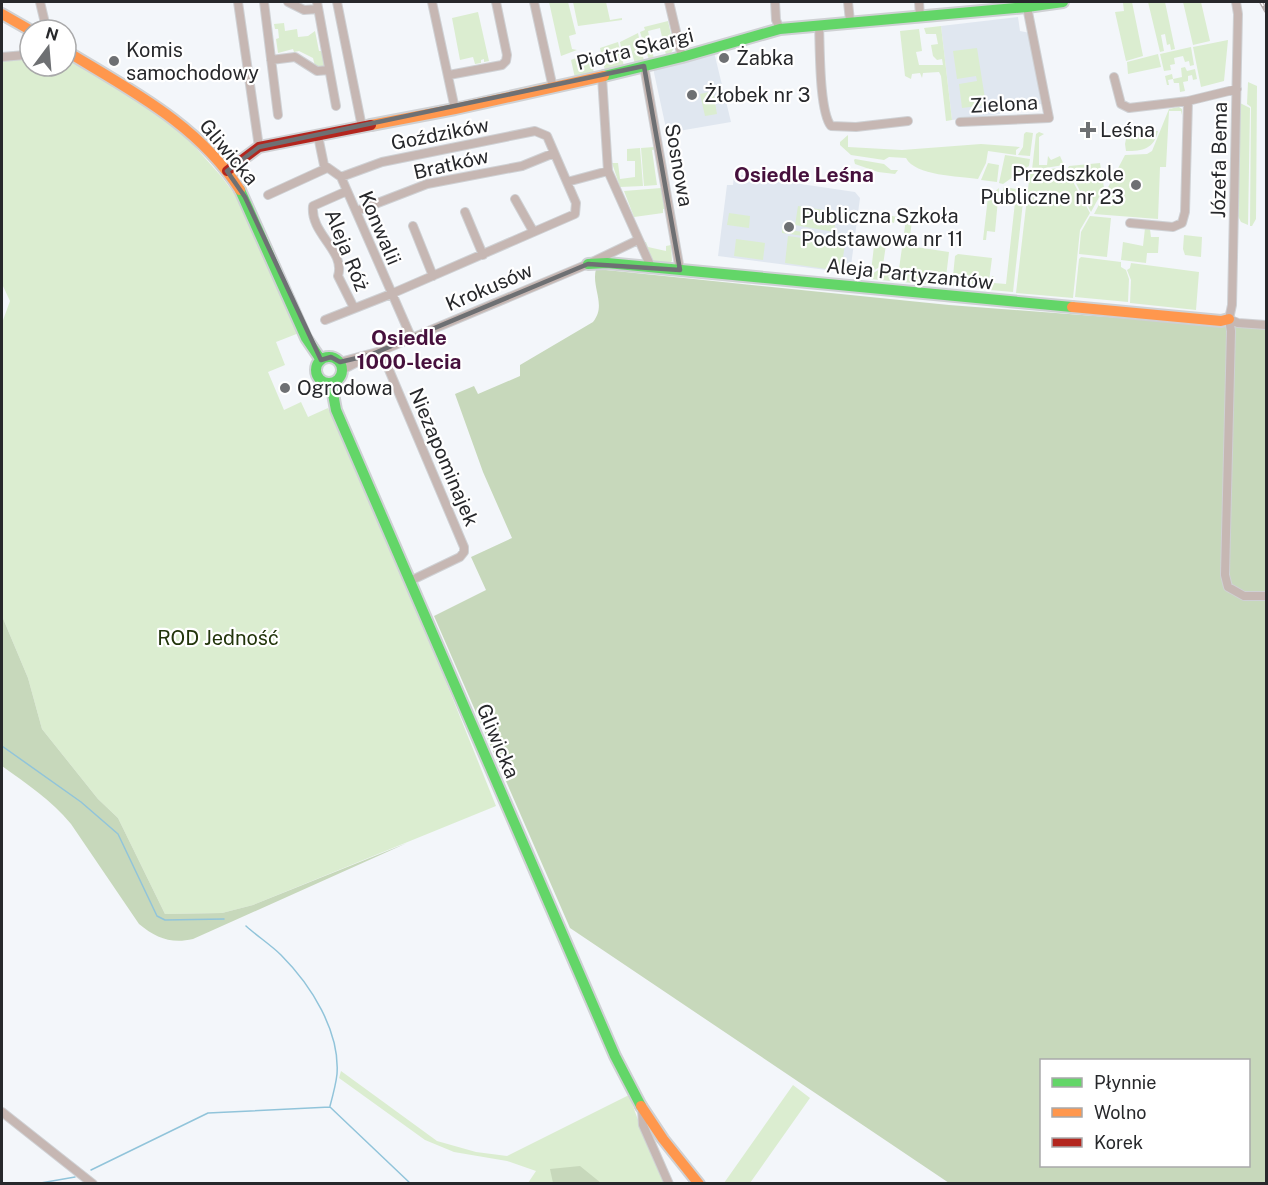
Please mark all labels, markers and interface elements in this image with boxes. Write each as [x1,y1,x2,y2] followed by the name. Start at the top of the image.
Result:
[18,18,78,78] north arrow
[43,23,61,45] text: N
[574,23,696,75] street label: Piotra Skargi
[126,38,259,85] place label: Komis samochodowy
[736,46,794,70] place label: Żabka
[717,51,731,65] marker: Żabka
[107,54,121,68] marker: Komis samochodowy
[704,83,810,107] place label: Żłobek nr 3
[685,88,699,102] marker: Żłobek nr 3
[969,90,1039,118] street label: Zielona
[1206,102,1232,218] street label: Józefa Bema
[389,113,491,155] street label: Goździków
[194,114,264,190] street label: Gliwicka
[1100,118,1155,142] place label: Leśna
[660,122,698,208] street label: Sosnowa
[1081,123,1095,137] marker: Leśna
[411,144,492,184] street label: Bratków
[734,162,874,187] district label: Osiedle Leśna
[980,162,1124,209] place label: Przedszkole Publiczne nr 23
[1129,178,1143,192] marker: Przedszkole Publiczne nr 23
[354,187,406,269] street label: Konwalii
[801,204,963,251] place label: Publiczna Szkoła Podstawowa nr 11
[320,206,374,294] street label: Aleja Róż
[782,220,796,234] marker: Publiczna Szkoła Podstawowa nr 11
[825,253,995,295] street label: Aleja Partyzantów
[442,258,536,316] street label: Krokusów
[356,325,462,374] district label: Osiedle 1000-lecia
[297,376,393,400] place label: Ogrodowa
[278,381,292,395] marker: Ogrodowa
[404,384,484,530] street label: Niezapominajek
[157,626,279,650] park label: ROD Jedność
[472,700,524,782] street label: Gliwicka
[1040,1059,1250,1167] legend
[1094,1072,1157,1093] text: Płynnie
[1094,1102,1146,1123] text: Wolno
[1094,1132,1143,1153] text: Korek

